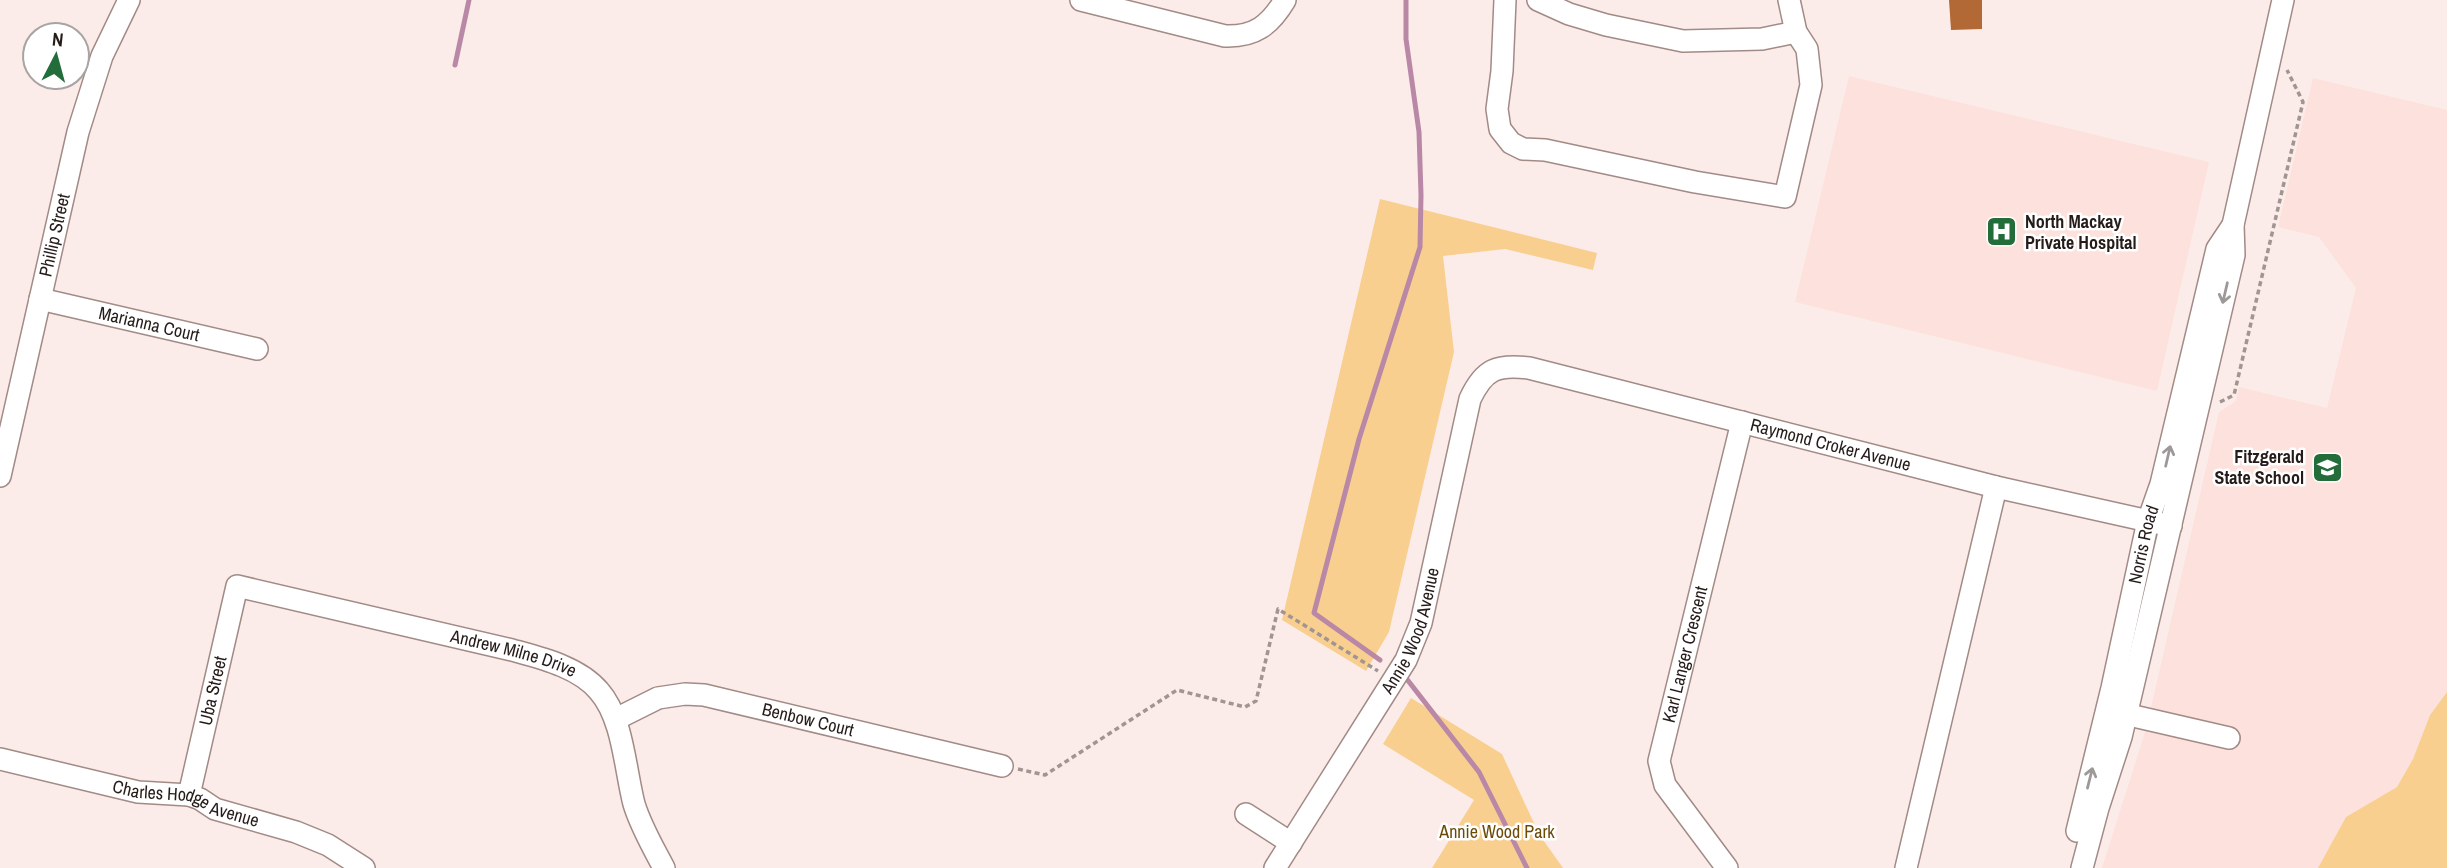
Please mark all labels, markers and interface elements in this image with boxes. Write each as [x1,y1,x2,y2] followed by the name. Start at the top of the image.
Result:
[21,21,91,91] north arrow
[51,26,65,53] text: N
[33,191,76,279] street label: Phillip Street
[2025,209,2137,255] place label: North Mackay Private Hospital
[1985,215,2019,249] hospital icon: North Mackay Private Hospital
[2218,281,2231,303] one-way arrow
[96,300,202,347] street label: Marianna Court
[1748,412,1914,477] street label: Raymond Croker Avenue
[2215,444,2304,490] place label: Fitzgerald State School
[2162,445,2175,468] one-way arrow
[2310,450,2344,484] school or university icon: Fitzgerald State School
[2122,502,2165,586] street label: Norris Road
[1374,565,1445,699] street label: Annie Wood Avenue
[1656,584,1713,725] street label: Karl Langer Crescent
[447,623,581,683] street label: Andrew Milne Drive
[192,653,233,728] street label: Uba Street
[759,696,856,742] street label: Benbow Court
[2084,767,2097,790] one-way arrow
[110,773,262,833] street label: Charles Hodge Avenue
[1438,819,1555,844] park label: Annie Wood Park

